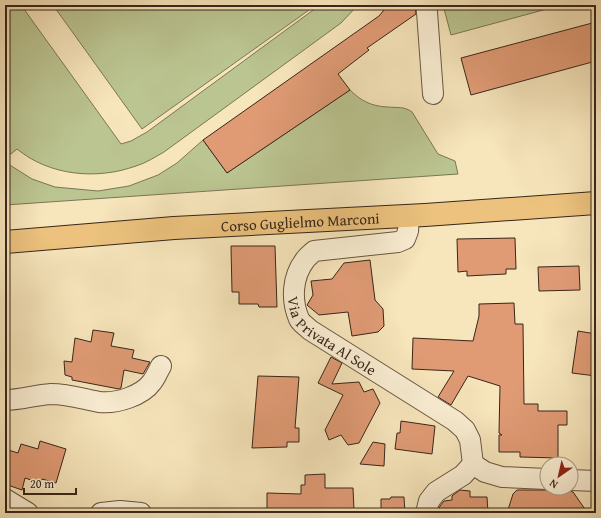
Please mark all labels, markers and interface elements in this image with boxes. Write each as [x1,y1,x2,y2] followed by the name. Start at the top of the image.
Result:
[220,207,380,236] street label: Corso Guglielmo Marconi
[283,295,381,380] street label: Via Privata Al Sole
[539,456,579,496] north arrow
[24,470,76,496] scale bar
[30,475,54,492] text: 20 m
[545,475,561,493] text: N

